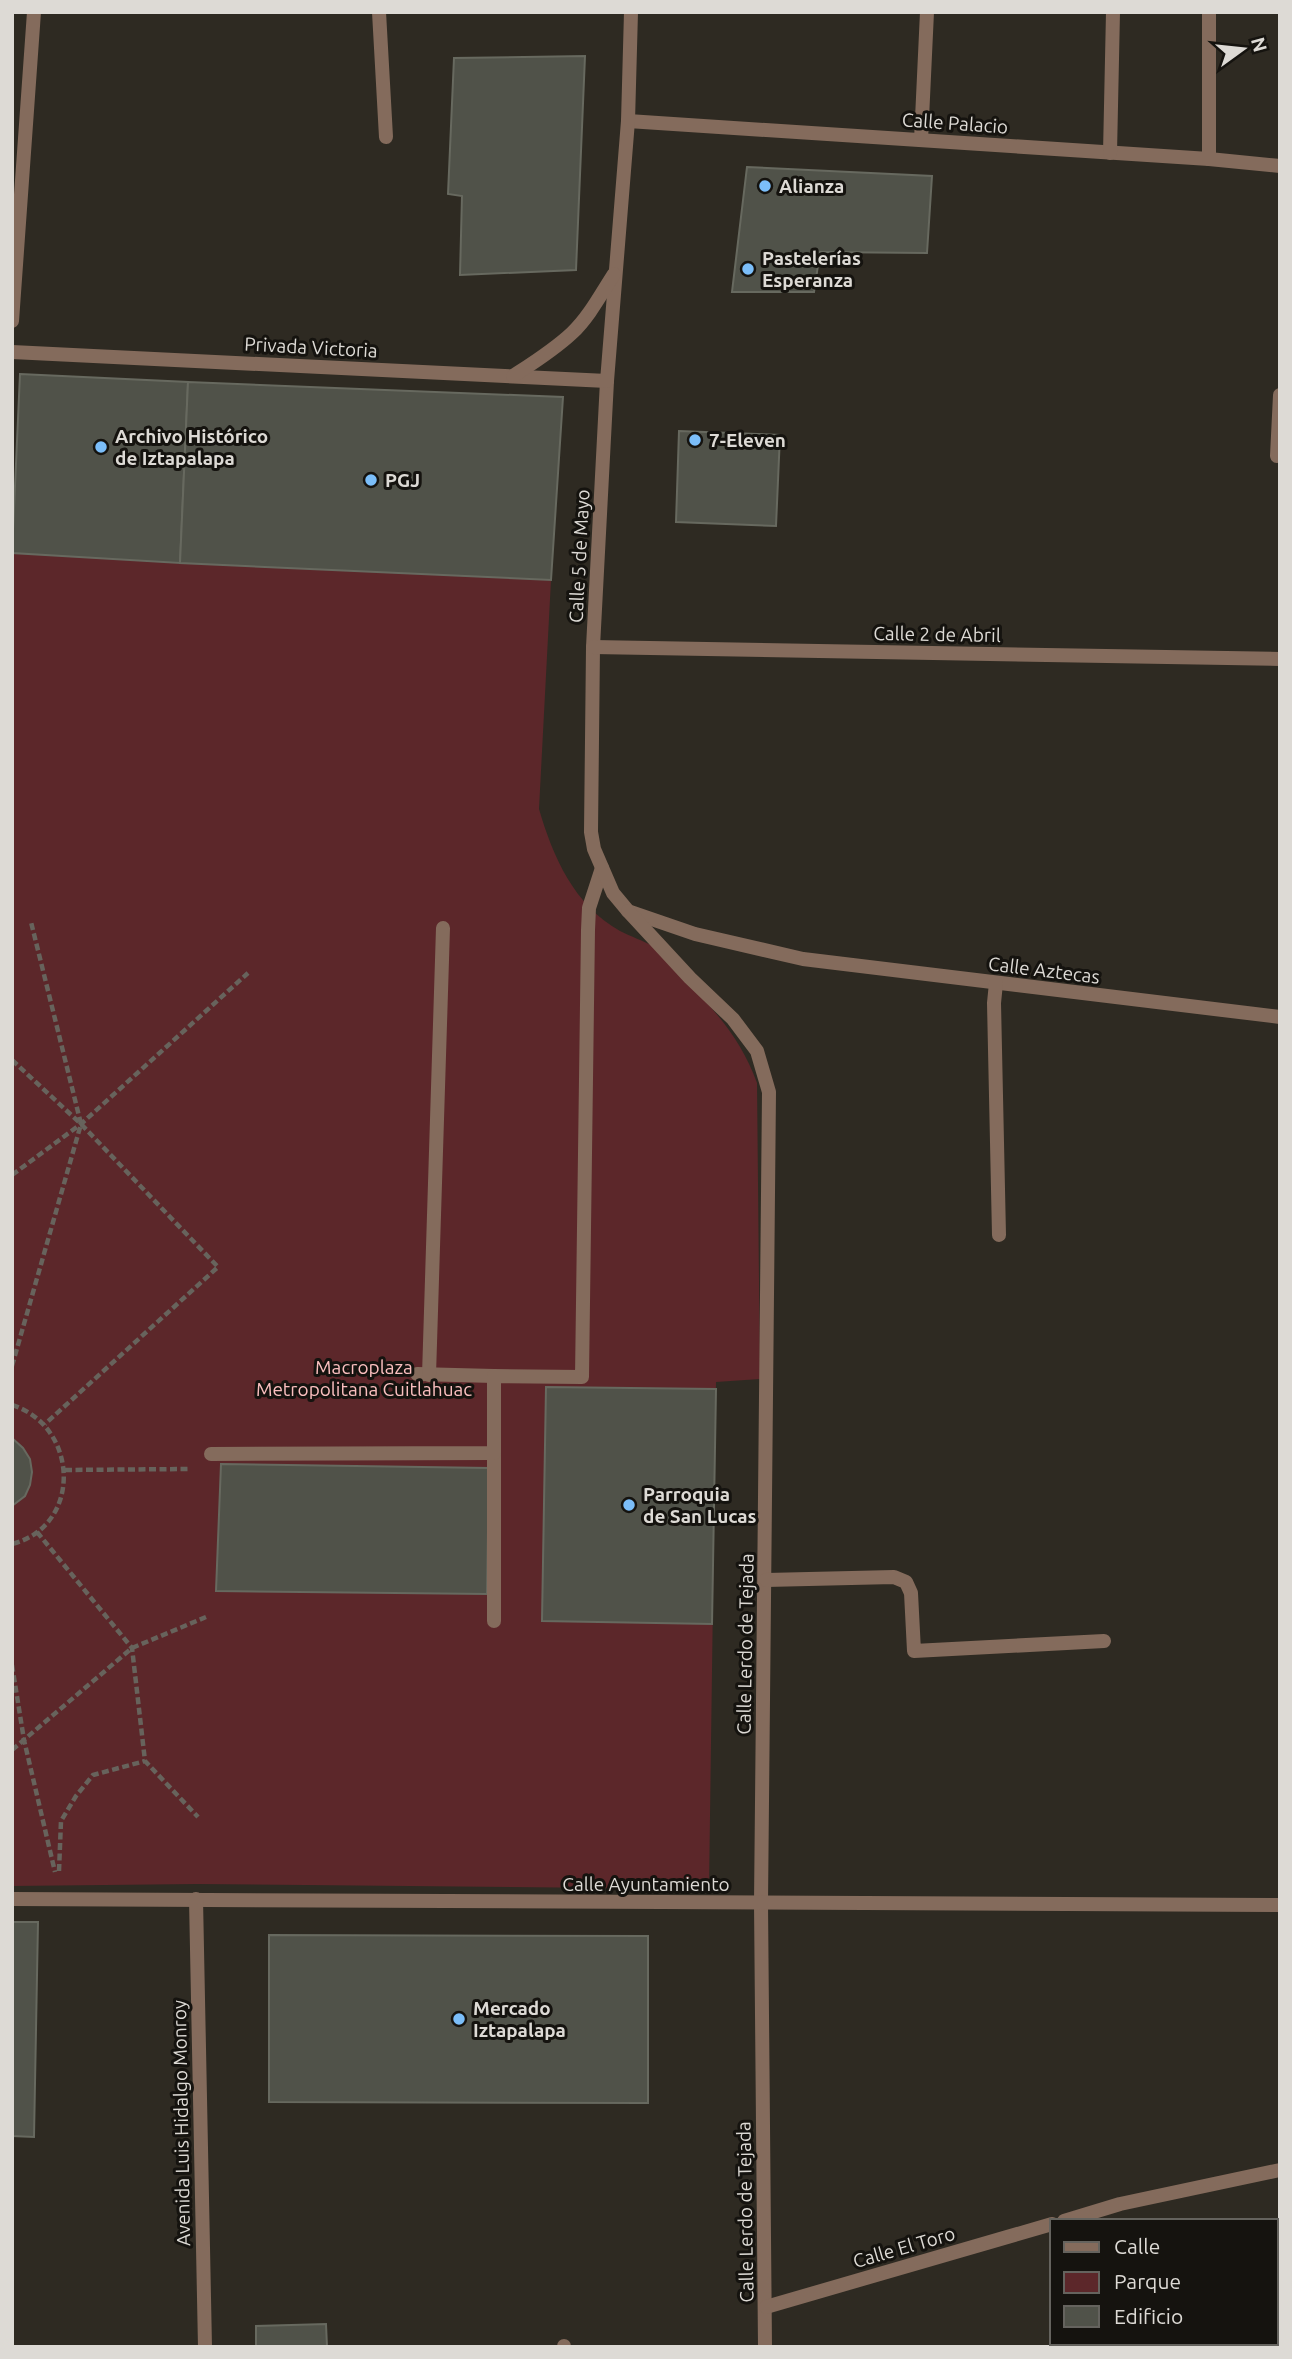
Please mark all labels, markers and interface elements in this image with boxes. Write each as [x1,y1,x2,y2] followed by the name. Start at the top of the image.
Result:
[1208,14,1278,84] north arrow
[1247,35,1272,54] text: N
[901,108,1009,138] street label: Calle Palacio
[779,175,844,197] place label: Alianza
[757,178,773,194] marker: Alianza
[762,247,861,291] place label: Pastelerías Esperanza
[740,261,756,277] marker: Pastelerías Esperanza
[244,333,378,361] street label: Privada Victoria
[115,425,268,469] place label: Archivo Histórico de Iztapalapa
[709,429,786,451] place label: 7-Eleven
[687,432,703,448] marker: 7-Eleven
[93,439,109,455] marker: Archivo Histórico de Iztapalapa
[385,469,420,491] place label: PGJ
[363,472,379,488] marker: PGJ
[565,489,593,623] street label: Calle 5 de Mayo
[873,622,1001,646] street label: Calle 2 de Abril
[987,952,1101,988] street label: Calle Aztecas
[256,1356,472,1400] park label: Macroplaza Metropolitana Cuitlahuac
[643,1483,757,1527] place label: Parroquia de San Lucas
[621,1497,637,1513] marker: Parroquia de San Lucas
[732,1553,758,1735] street label: Calle Lerdo de Tejada
[562,1873,730,1895] street label: Calle Ayuntamiento
[473,1997,566,2041] place label: Mercado Iztapalapa
[168,2000,194,2246] street label: Avenida Luis Hidalgo Monroy
[451,2011,467,2027] marker: Mercado Iztapalapa
[732,2121,758,2303] street label: Calle Lerdo de Tejada
[1050,2219,1278,2345] legend
[850,2222,958,2272] street label: Calle El Toro
[1114,2234,1160,2258] text: Calle
[1114,2269,1181,2293] text: Parque
[1114,2304,1183,2328] text: Edificio

